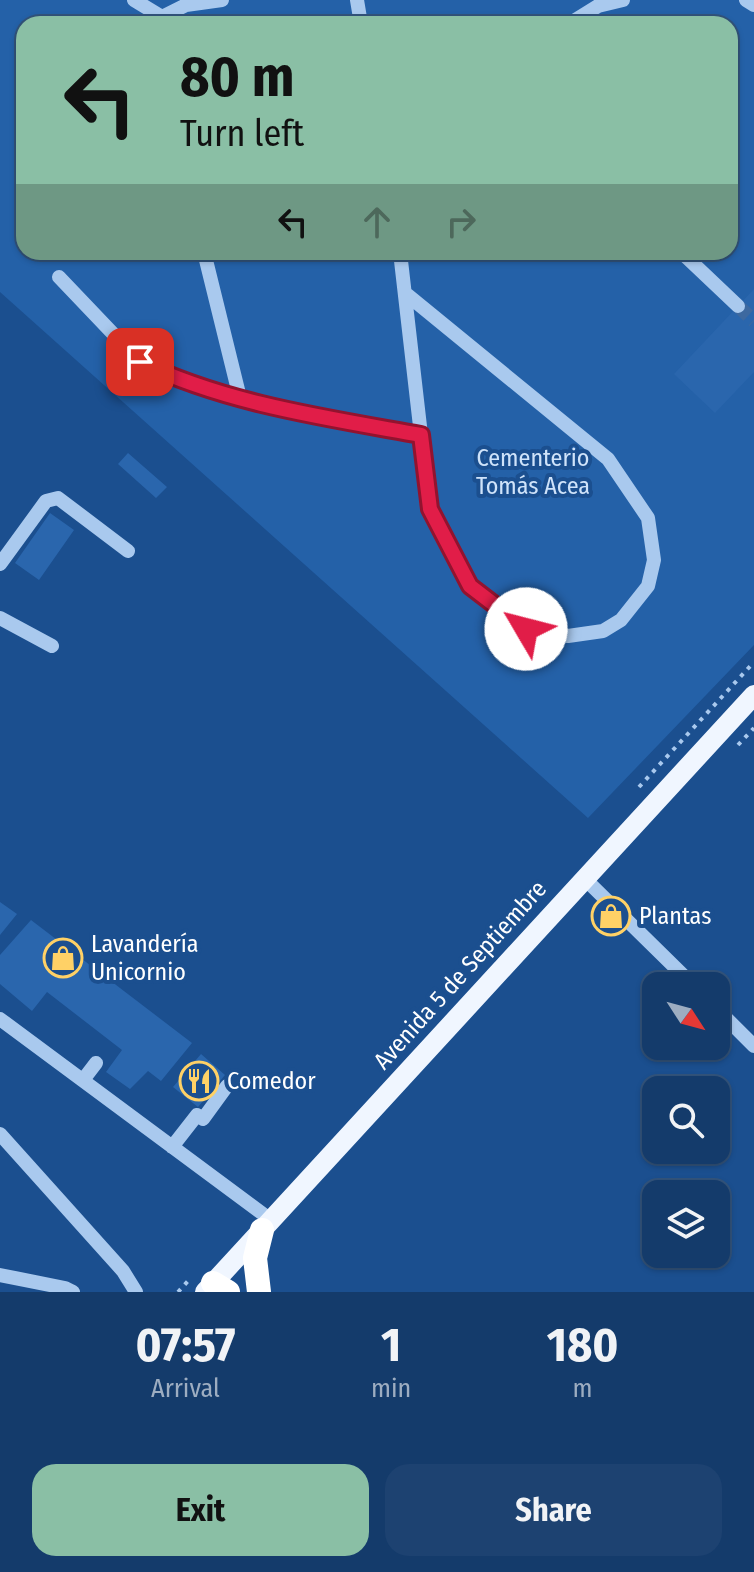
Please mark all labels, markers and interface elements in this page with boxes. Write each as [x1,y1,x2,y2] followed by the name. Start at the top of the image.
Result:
[180,44,295,111] text: 80 m
[48,48,152,152] icon: left
[180,112,304,156] text: Turn left
[271,200,315,244] icon: left
[355,200,399,244] icon: ahead
[439,200,483,244] icon: right
[106,328,174,396] pin
[118,340,162,384] icon: arrive
[476,444,590,500] park label: Cementerio Tomás Acea
[484,587,568,671] position arrow
[368,875,552,1075] street label: Avenida 5 de Septiembre
[590,895,632,937] shop icon: Plantas
[639,902,711,930] place label: Plantas
[91,930,199,986] place label: Lavandería Unicornio
[42,937,84,979] shop icon: Lavandería Unicornio
[642,972,730,1060] north arrow
[642,972,730,1268] map controls
[178,1060,220,1102] restaurant icon: Comedor
[227,1067,316,1095] place label: Comedor
[642,1076,730,1164] button: search
[642,1180,730,1268] button: layers
[135,1316,236,1374] text: 07:57
[381,1316,401,1374] text: 1
[547,1316,619,1374] text: 180
[151,1373,220,1404] text: Arrival
[371,1373,411,1404] text: min
[573,1373,593,1404] text: m
[32,1464,369,1556] button: Exit
[385,1464,722,1556] button: Share

